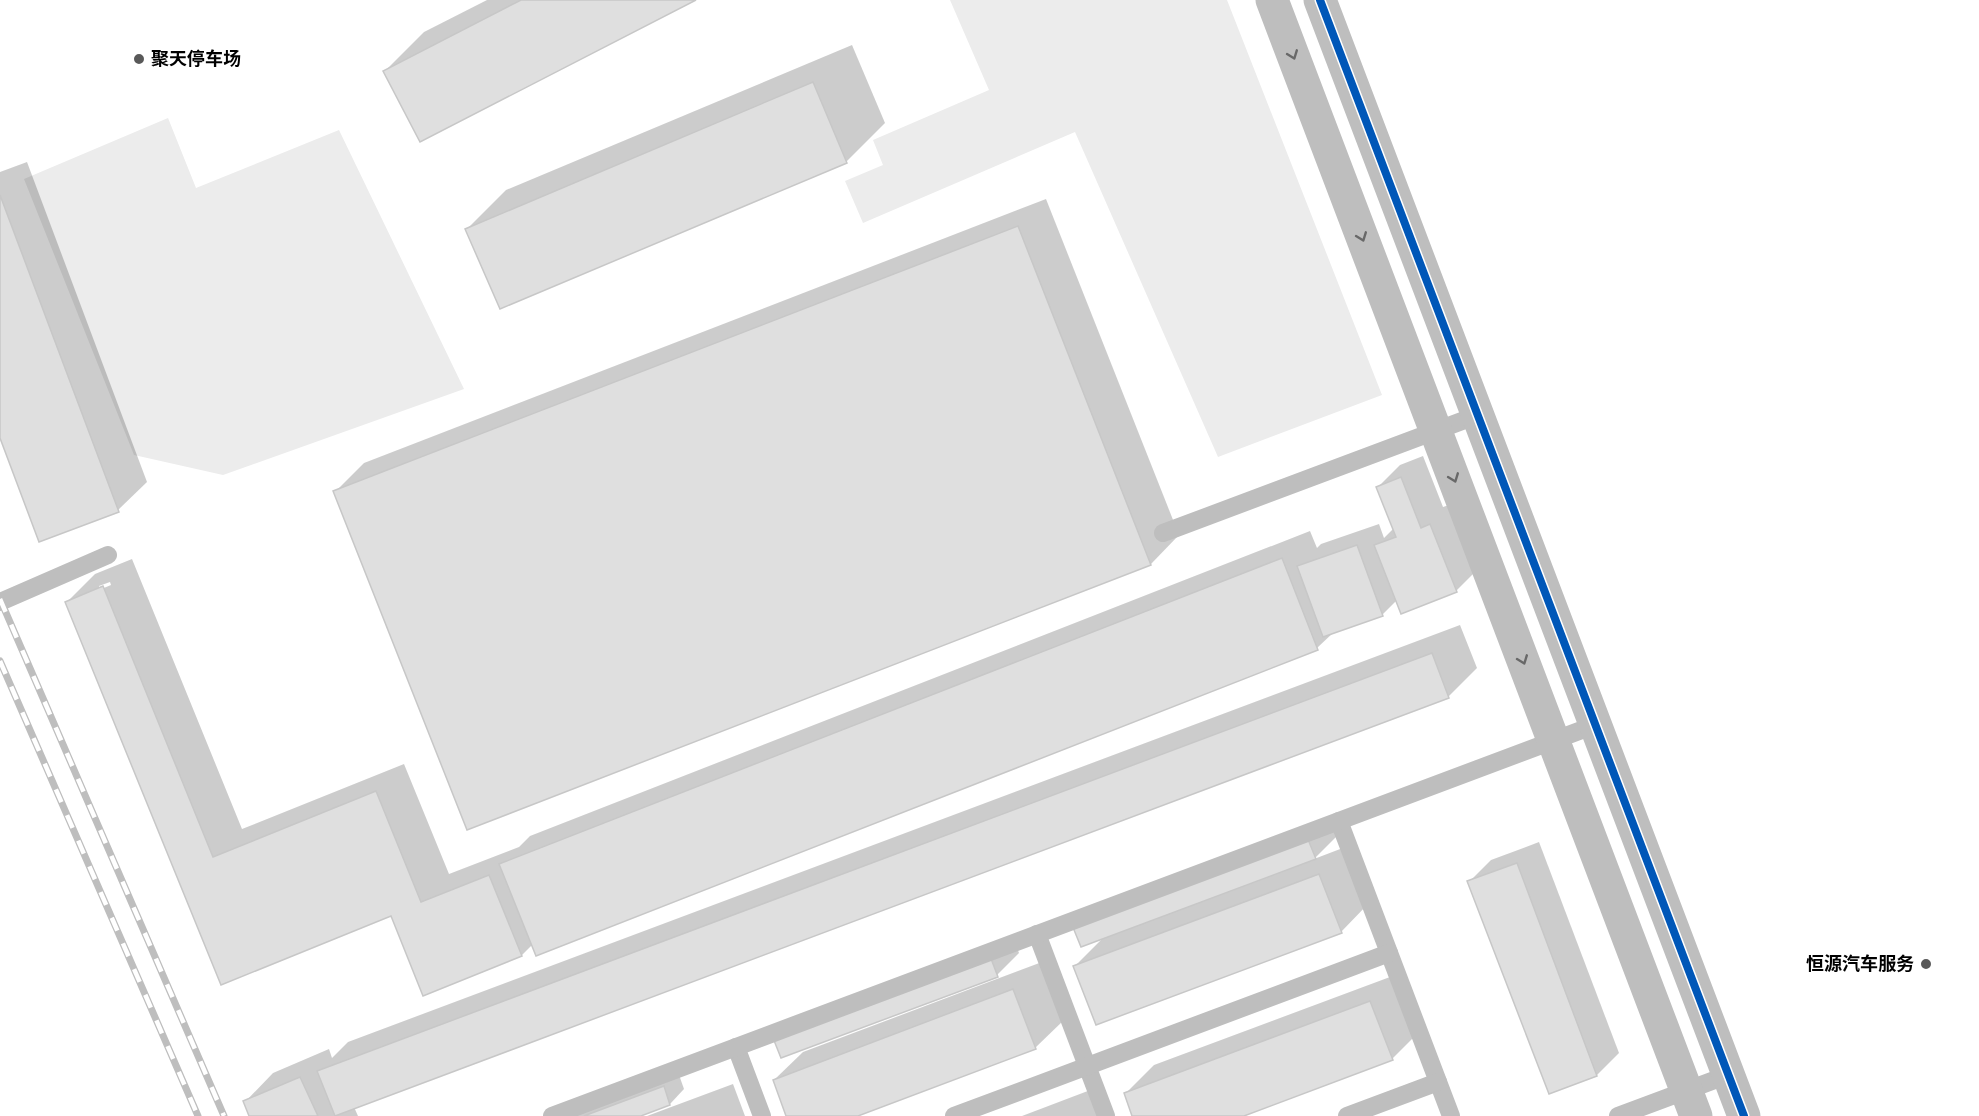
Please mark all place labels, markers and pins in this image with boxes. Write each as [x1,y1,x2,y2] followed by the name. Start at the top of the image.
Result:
[151,47,241,71] place label: 聚天停车场
[132,52,146,66] marker: 聚天停车场
[1806,952,1914,976] place label: 恒源汽车服务
[1919,957,1933,971] marker: 恒源汽车服务

